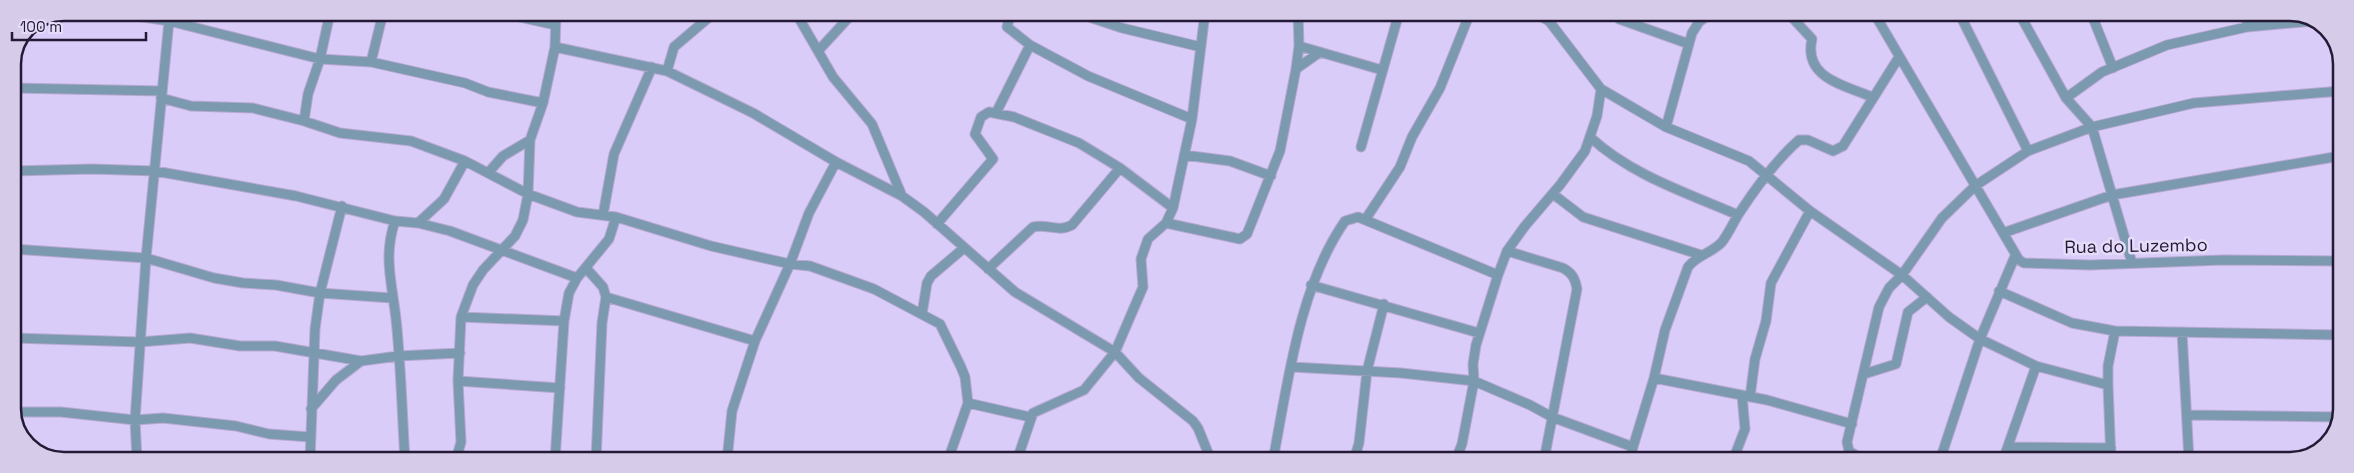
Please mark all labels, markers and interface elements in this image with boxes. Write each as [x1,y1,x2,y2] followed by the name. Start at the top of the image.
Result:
[12,10,146,42] scale bar
[20,17,62,36] text: 100 m
[2064,233,2208,258] street label: Rua do Luzembo

